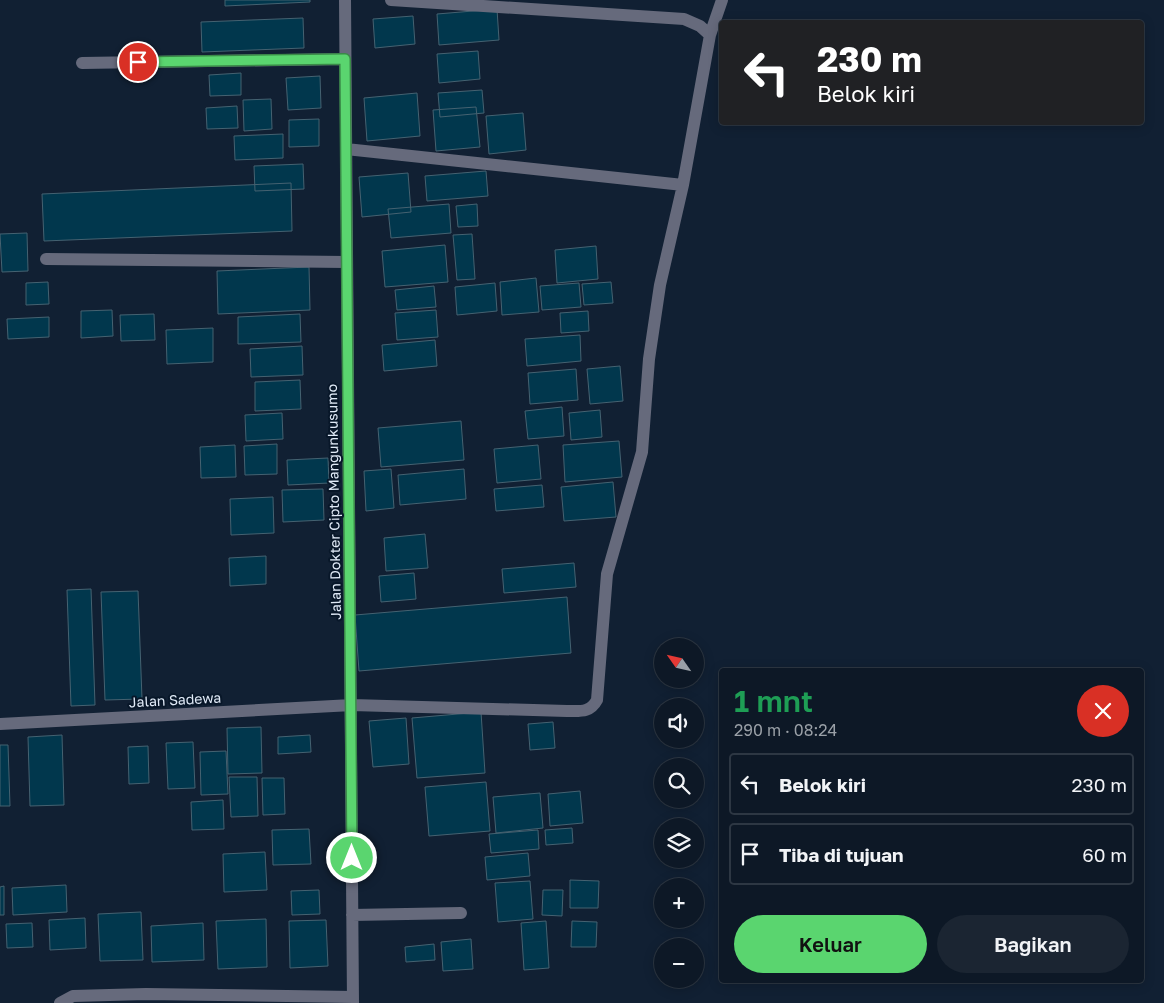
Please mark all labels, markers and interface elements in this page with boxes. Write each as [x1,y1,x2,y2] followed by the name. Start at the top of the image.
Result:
[817,38,922,80] text: 230 m
[734,40,799,105] icon: left
[117,41,159,83] pin
[124,48,152,76] icon: arrive
[817,80,915,107] text: Belok kiri
[323,384,344,620] street label: Jalan Dokter Cipto Mangunkusumo
[654,638,704,688] north arrow
[654,638,704,988] map controls
[734,683,813,719] text: 1 mnt
[1077,685,1129,737] button: close
[128,689,222,710] street label: Jalan Sadewa
[654,698,704,748] button: sound
[734,720,837,740] text: 290 m · 08:24
[654,758,704,808] button: search
[736,770,764,798] icon: left
[779,773,866,796] text: Belok kiri
[1072,773,1127,796] text: 230 m
[654,818,704,868] button: layers
[325,831,377,883] position arrow
[736,840,764,868] icon: arrive
[779,843,904,866] text: Tiba di tujuan
[1082,843,1127,866] text: 60 m
[654,878,704,928] button: +
[734,915,927,973] button: Keluar
[937,915,1129,973] button: Bagikan
[654,938,704,988] button: −

